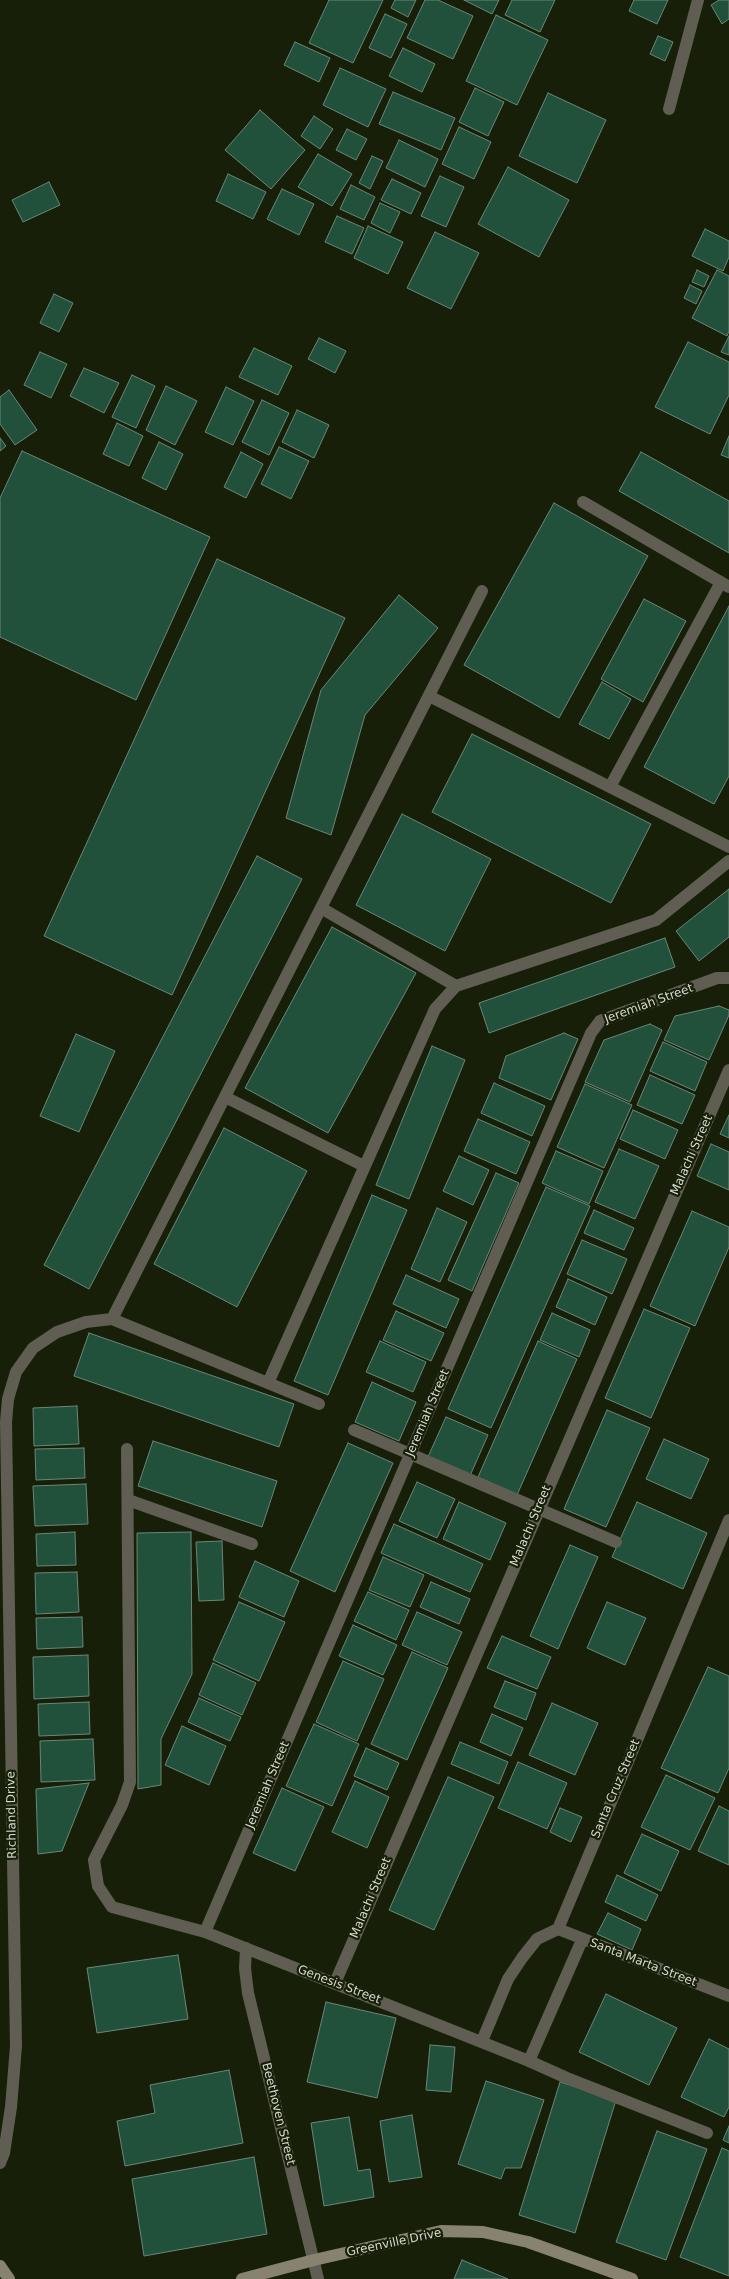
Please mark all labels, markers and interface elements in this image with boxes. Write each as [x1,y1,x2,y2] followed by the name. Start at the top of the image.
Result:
[603,981,695,1027] street label: Jeremiah Street
[668,1113,716,1197] street label: Malachi Street
[403,1367,453,1459] street label: Jeremiah Street
[508,1484,554,1568] street label: Malachi Street
[589,1737,643,1841] street label: Santa Cruz Street
[243,1739,293,1831] street label: Jeremiah Street
[4,1771,20,1859] street label: Richland Drive
[348,1856,394,1940] street label: Malachi Street
[587,1936,699,1990] street label: Santa Marta Street
[295,1963,383,2007] street label: Genesis Street
[258,2061,298,2167] street label: Beethoven Street
[345,2226,443,2260] street label: Greenville Drive

